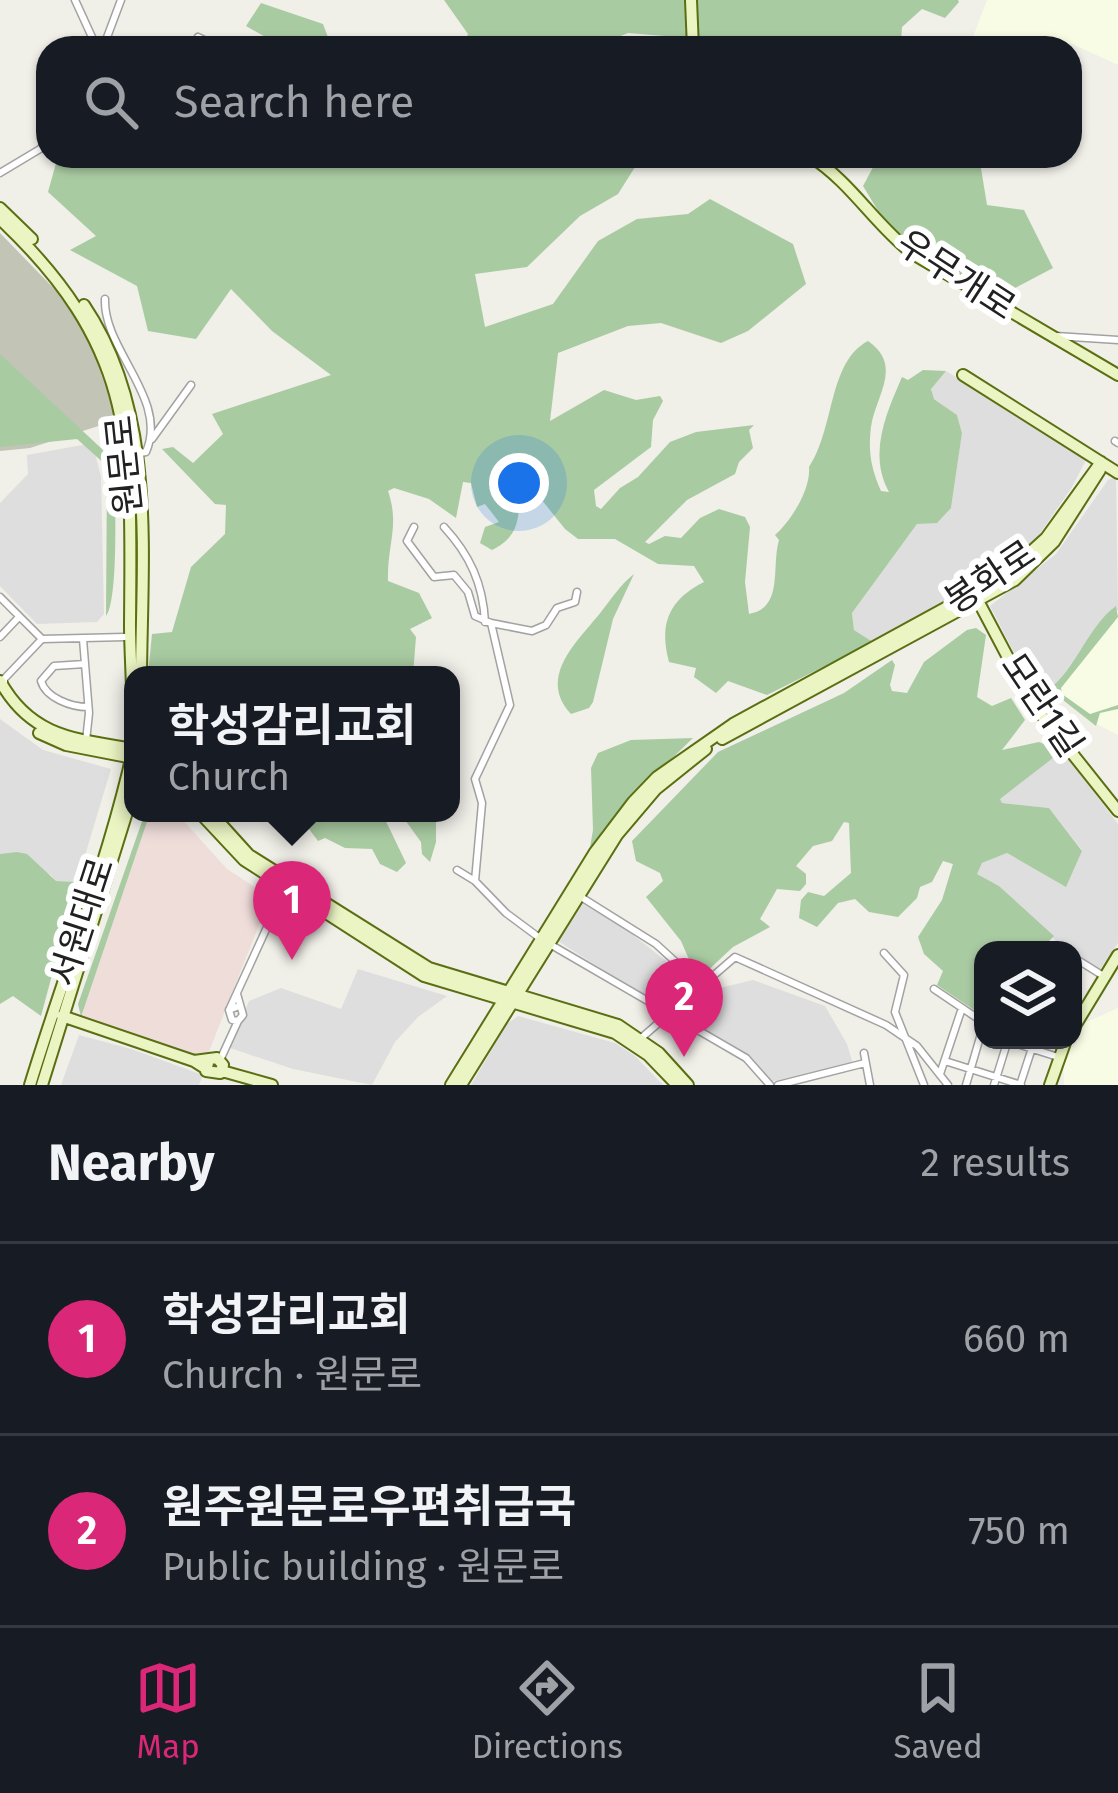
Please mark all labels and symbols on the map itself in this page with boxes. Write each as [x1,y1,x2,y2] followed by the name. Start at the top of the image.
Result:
[888,220,1024,330] street label: 우무개로
[97,413,151,517] street label: 원문로
[489,453,549,513] your location
[937,531,1043,623] street label: 봉화로
[992,645,1092,765] street label: 모란1길
[41,852,123,992] street label: 서원대로
[253,861,331,960] pin: 1
[645,958,723,1057] pin: 2

